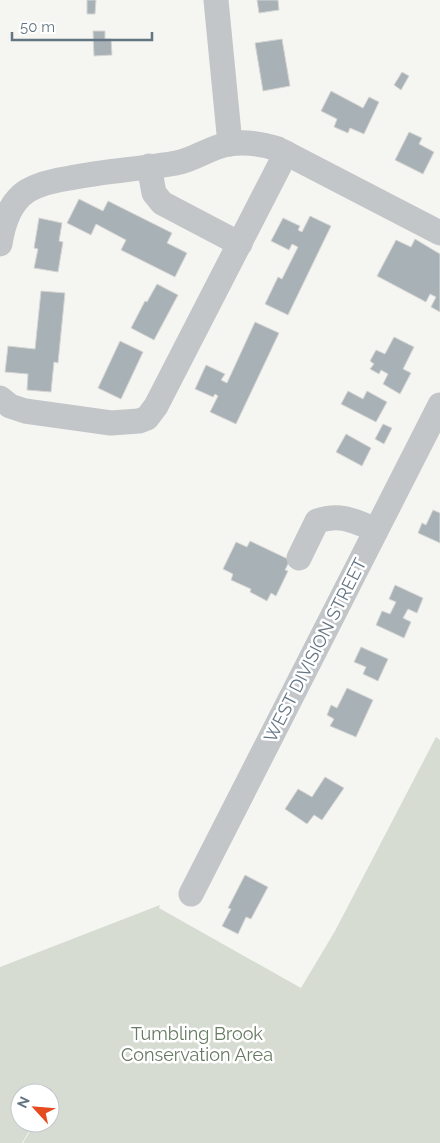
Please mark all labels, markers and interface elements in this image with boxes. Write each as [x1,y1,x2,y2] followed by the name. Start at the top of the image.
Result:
[12,10,152,42] scale bar
[20,18,55,36] text: 50 m
[259,555,371,745] street label: WEST DIVISION STREET
[121,1023,273,1065] park label: Tumbling Brook Conservation Area
[10,1083,60,1133] north arrow
[14,1094,33,1111] text: N

